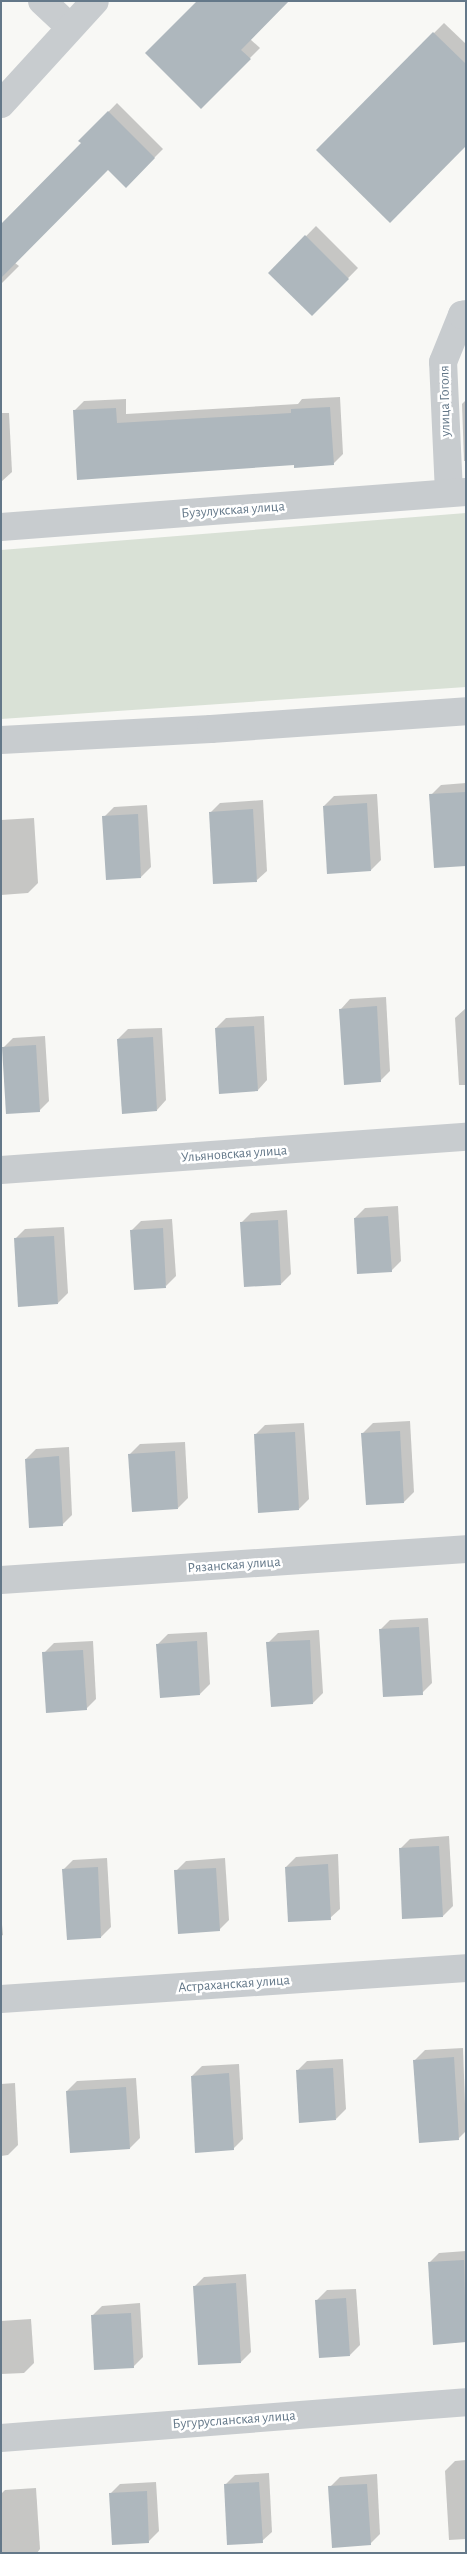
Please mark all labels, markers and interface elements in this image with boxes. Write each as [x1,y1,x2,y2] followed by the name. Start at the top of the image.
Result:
[436,365,454,437] street label: улица Гоголя
[181,498,285,522] street label: Бузулукская улица
[180,1142,288,1166] street label: Ульяновская улица
[187,1553,281,1577] street label: Рязанская улица
[178,1972,290,1996] street label: Астраханская улица
[172,2407,296,2433] street label: Бугурусланская улица

